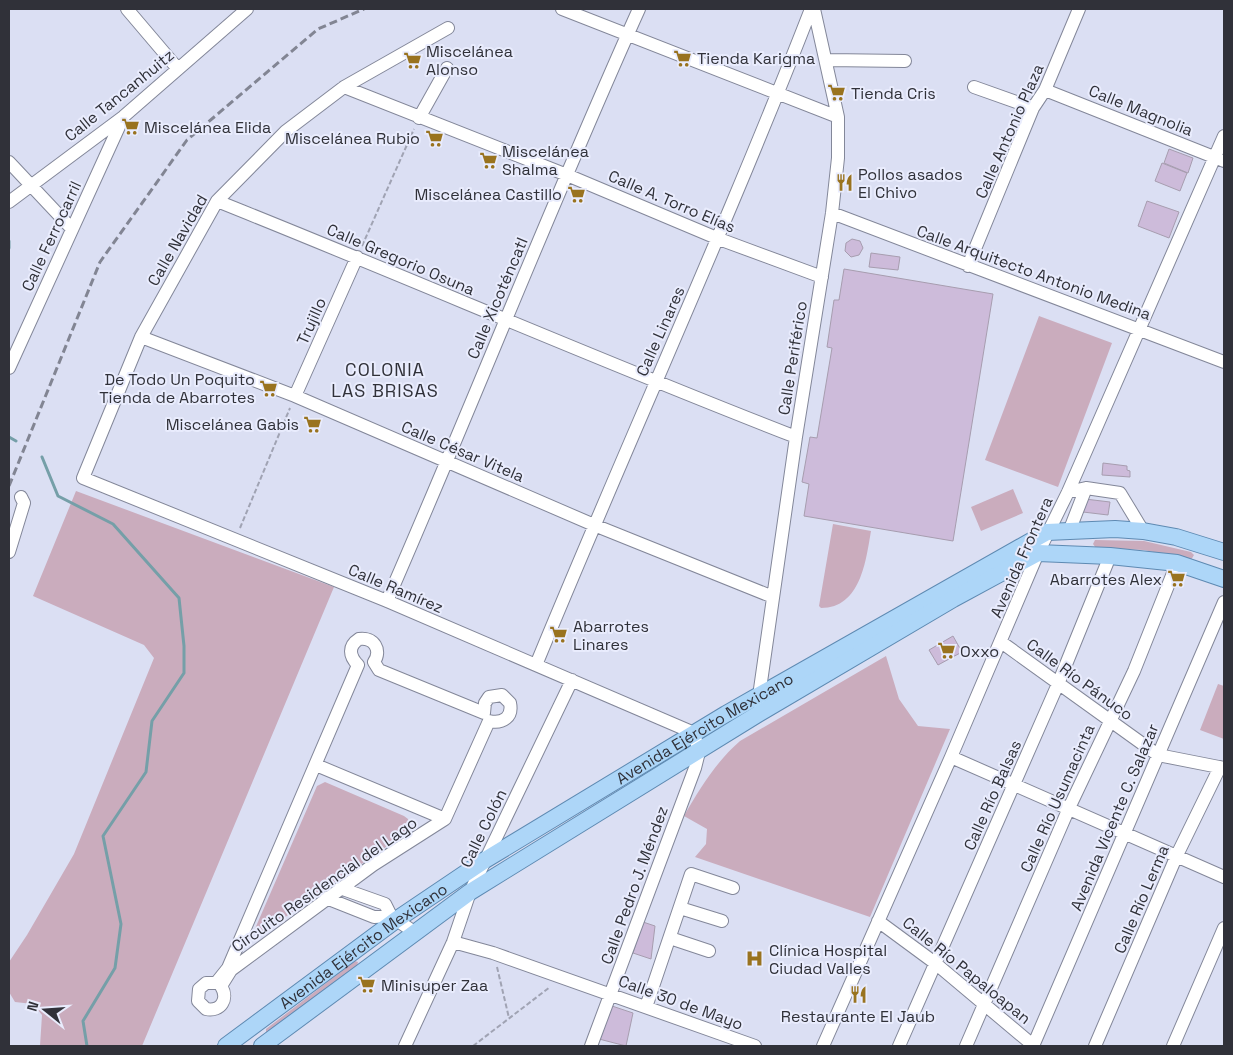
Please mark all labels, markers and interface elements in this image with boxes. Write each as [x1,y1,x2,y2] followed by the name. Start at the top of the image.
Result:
[426,41,513,80] place label: Miscelánea Alonso
[60,45,178,146] street label: Calle Tancanhuitz
[673,48,693,68] supermarket icon: Tienda Karigma
[697,48,815,69] place label: Tienda Karigma
[402,50,422,70] supermarket icon: Miscelánea Alonso
[970,61,1049,202] street label: Calle Antonio Plaza
[1086,80,1196,141] street label: Calle Magnolia
[827,83,847,103] supermarket icon: Tienda Cris
[851,83,936,104] place label: Tienda Cris
[120,117,140,137] supermarket icon: Miscelánea Elida
[144,117,271,138] place label: Miscelánea Elida
[285,128,420,149] place label: Miscelánea Rubio
[424,128,444,148] supermarket icon: Miscelánea Rubio
[502,141,589,180] place label: Miscelánea Shalma
[478,150,498,170] supermarket icon: Miscelánea Shalma
[858,164,963,203] place label: Pollos asados El Chivo
[605,165,738,238] street label: Calle A. Torro Elías
[834,173,854,193] restaurant icon: Pollos asados El Chivo
[17,178,86,295] street label: Calle Ferrocarril
[414,184,562,205] place label: Miscelánea Castillo
[566,184,586,204] supermarket icon: Miscelánea Castillo
[143,191,212,290] street label: Calle Navidad
[324,219,478,300] street label: Calle Gregorio Osuna
[914,220,1154,325] street label: Calle Arquitecto Antonio Medina
[462,234,533,362] street label: Calle Xicoténcatl
[631,283,690,379] street label: Calle Linares
[292,294,331,348] street label: Trujillo
[773,300,812,417] street label: Calle Periférico
[331,358,439,402] district label: COLONIA LAS BRISAS
[99,369,255,408] place label: De Todo Un Poquito Tienda de Abarrotes
[259,378,279,398] supermarket icon: De Todo Un Poquito Tienda de Abarrotes
[166,414,299,435] place label: Miscelánea Gabis
[303,414,323,434] supermarket icon: Miscelánea Gabis
[398,416,527,487] street label: Calle César Vitela
[985,493,1058,621] street label: Avenida Frontera
[345,559,446,618] street label: Calle Ramírez
[1050,569,1162,590] place label: Abarrotes Alex
[1166,569,1186,589] supermarket icon: Abarrotes Alex
[573,616,649,655] place label: Abarrotes Linares
[549,625,569,645] supermarket icon: Abarrotes Linares
[1022,634,1137,725] street label: Calle Río Pánuco
[936,641,956,661] supermarket icon: Oxxo
[960,641,999,662] place label: Oxxo
[612,668,797,789] street label: Avenida Ejército Mexicano
[1065,720,1163,914] street label: Avenida Vicente C. Salazar
[1015,721,1100,876] street label: Calle Río Usumacinta
[959,737,1026,854] street label: Calle Río Balsas
[455,786,511,871] street label: Calle Colón
[596,803,673,967] street label: Calle Pedro J. Méndez
[227,812,421,957] street label: Circuito Residencial del Lago
[1109,842,1174,957] street label: Calle Río Lerma
[275,878,452,1014] street label: Avenida Ejército Mexicano
[898,912,1035,1029] street label: Calle Río Papaloapan
[769,940,887,979] place label: Clínica Hospital Ciudad Valles
[745,949,765,969] hospital icon: Clínica Hospital Ciudad Valles
[616,970,746,1035] street label: Calle 30 de Mayo
[357,975,377,995] supermarket icon: Minisuper Zaa
[381,975,488,996] place label: Minisuper Zaa
[20,985,70,1035] north arrow
[848,985,868,1005] restaurant icon: Restaurante El Jaub
[23,999,43,1013] text: N
[781,1006,935,1027] place label: Restaurante El Jaub

